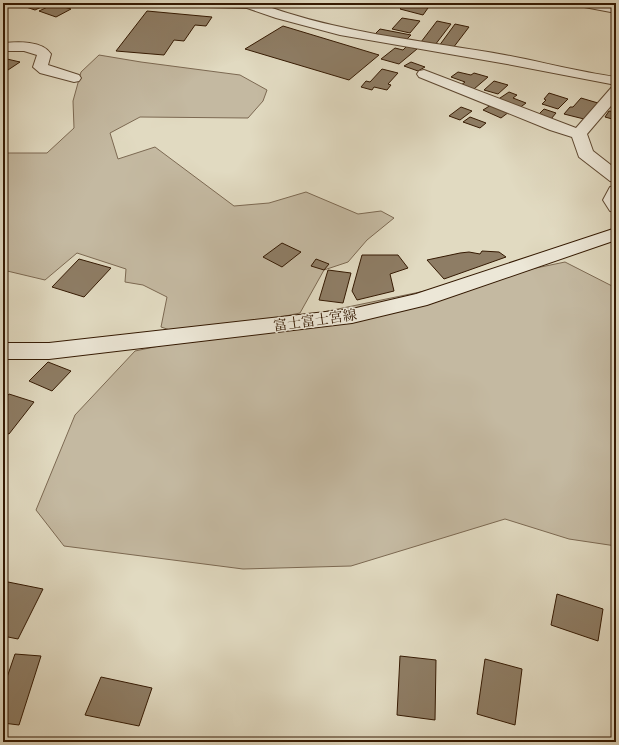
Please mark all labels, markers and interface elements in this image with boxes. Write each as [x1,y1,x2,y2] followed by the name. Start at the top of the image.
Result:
[272,306,358,335] street label: 富士富士宮線

